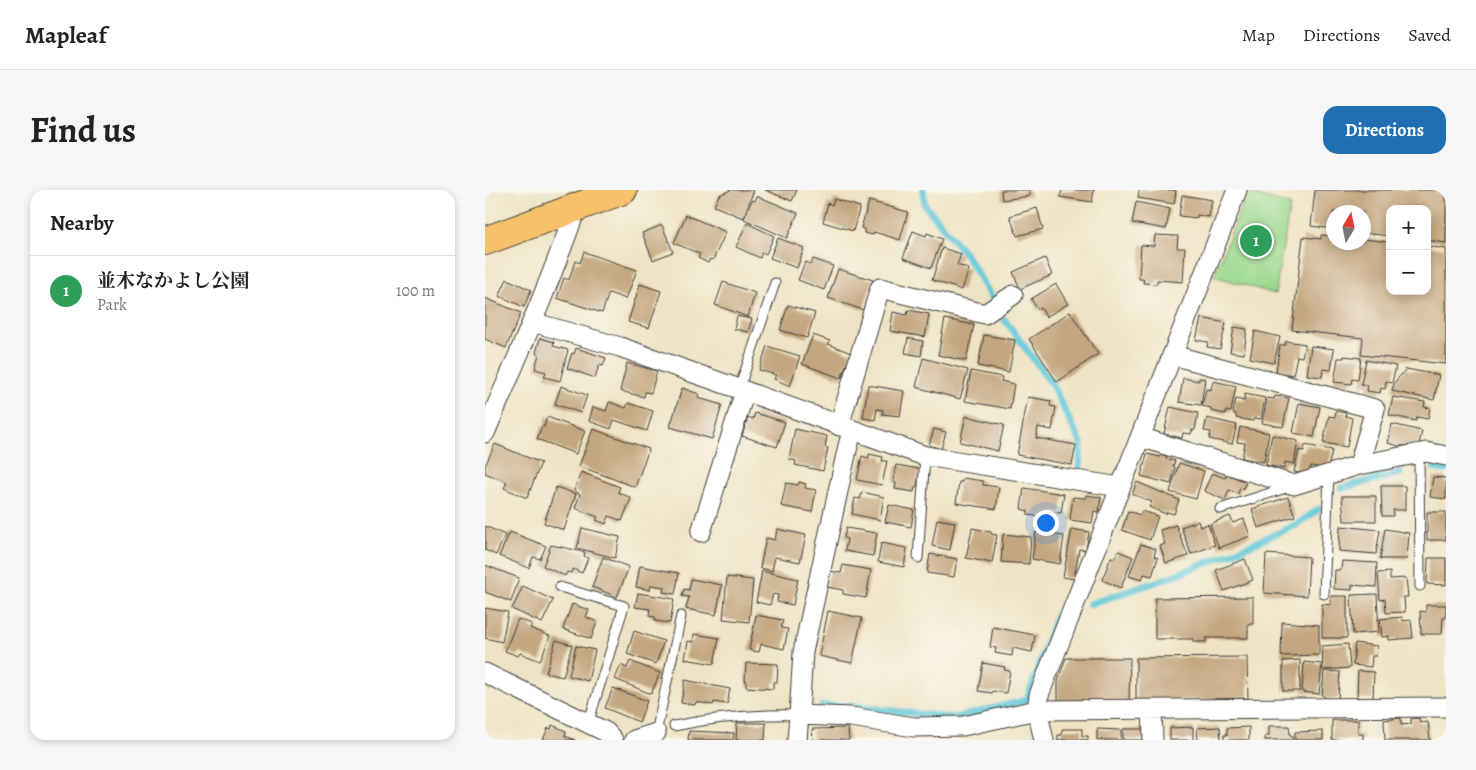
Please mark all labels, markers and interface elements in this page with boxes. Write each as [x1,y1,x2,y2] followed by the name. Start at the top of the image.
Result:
[25,19,107,51] text: Mapleaf
[1242,23,1275,47] text: Map
[1303,23,1380,47] text: Directions
[1408,23,1451,47] text: Saved
[30,106,136,154] text: Find us
[1323,106,1446,154] button: Directions
[1326,205,1371,250] north arrow
[1386,205,1431,295] map controls
[1386,205,1431,250] button: +
[50,209,113,237] text: Nearby
[1240,222,1272,260] pin: 1
[1386,250,1431,295] button: −
[97,268,249,294] text: 並木なかよし公園
[63,280,69,302] text: 1
[396,280,435,302] text: 100 m
[97,294,127,316] text: Park
[1033,510,1059,536] your location

